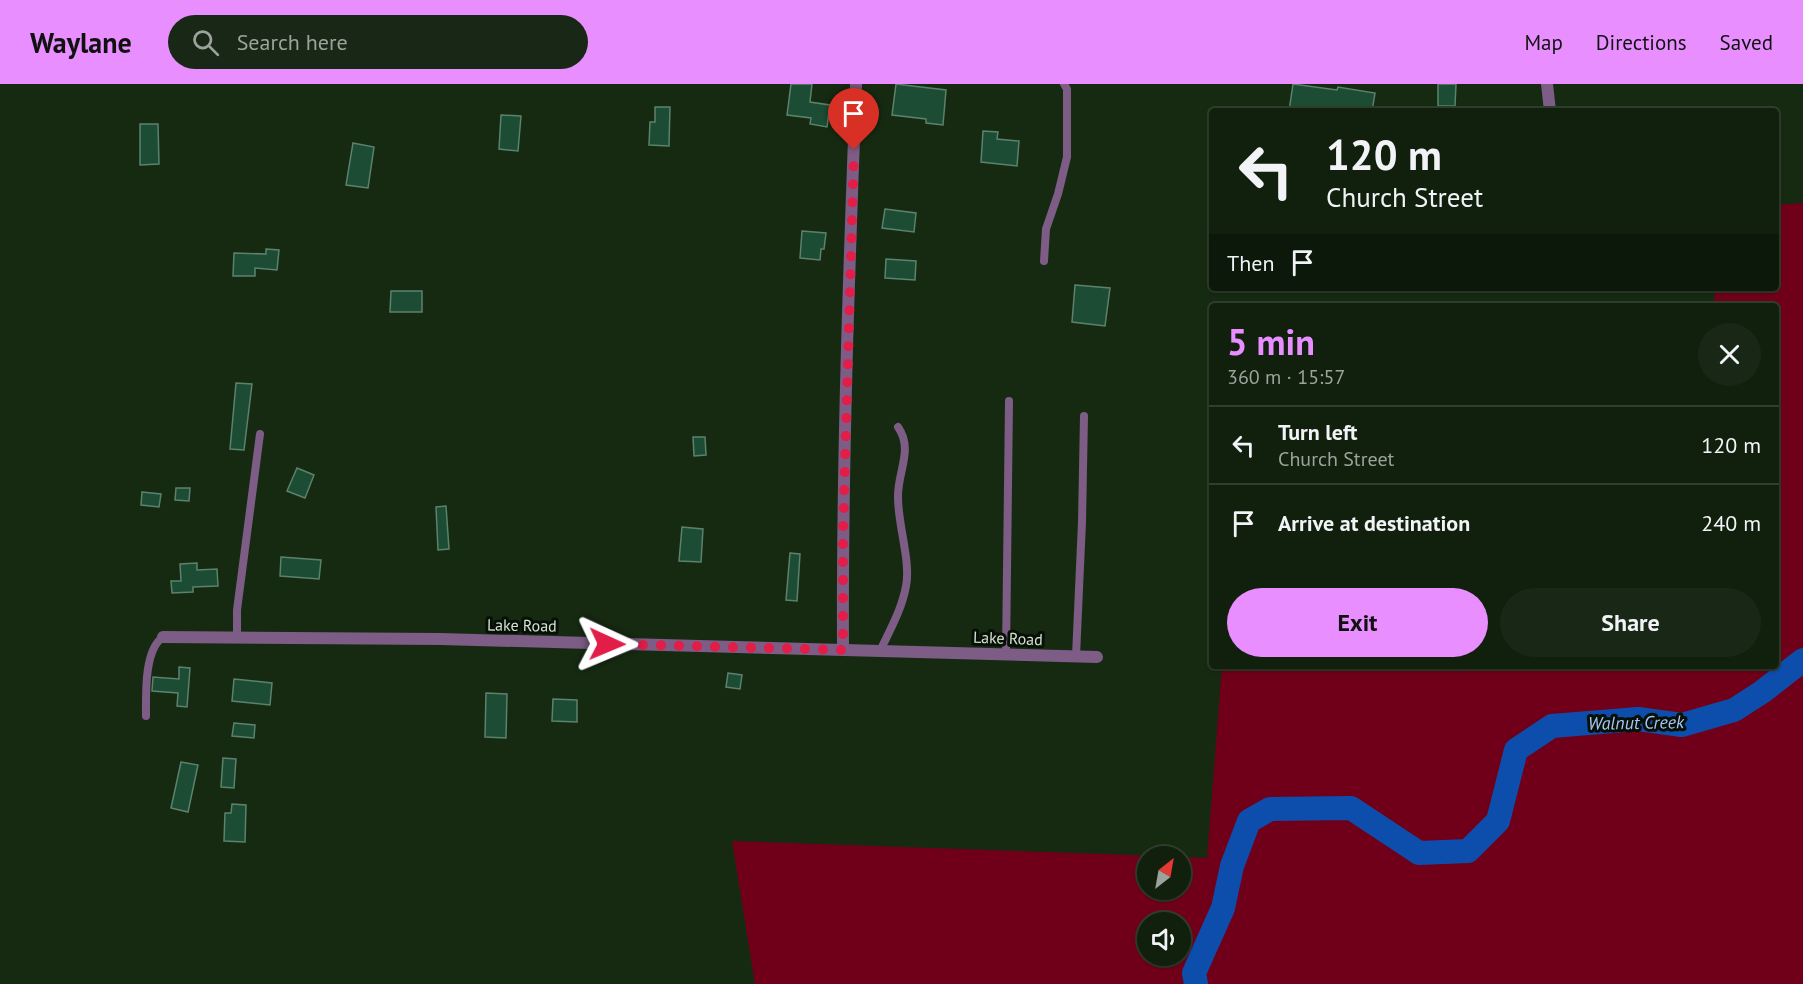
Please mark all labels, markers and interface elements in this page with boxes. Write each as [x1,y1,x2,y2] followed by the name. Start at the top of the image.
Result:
[168,15,588,69] search box
[30,24,132,61] text: Waylane
[189,26,222,59] icon: search
[237,28,348,56] text: Search here
[1524,29,1563,56] text: Map
[1596,29,1687,56] text: Directions
[1720,29,1773,56] text: Saved
[828,88,879,150] pin
[837,97,870,130] icon: arrive
[1326,127,1442,182] text: 120 m
[1227,132,1305,210] icon: left
[1326,180,1483,214] text: Church Street
[1286,246,1319,279] icon: arrive
[1227,249,1274,277] text: Then
[1227,318,1315,365] text: 5 min
[1698,323,1761,386] button: close
[1227,364,1345,390] text: 360 m · 15:57
[1278,418,1358,446] text: Turn left
[1227,429,1260,462] icon: left
[1701,431,1761,459] text: 120 m
[1278,446,1394,472] text: Church Street
[1227,507,1260,540] icon: arrive
[1278,509,1470,537] text: Arrive at destination
[1701,509,1761,537] text: 240 m
[1227,588,1488,657] button: Exit
[1500,588,1761,657] button: Share
[575,612,639,676] position arrow
[487,614,557,636] street label: Lake Road
[973,627,1043,649] street label: Lake Road
[1588,710,1685,735] water label: Walnut Creek
[1137,846,1191,900] north arrow
[1137,846,1191,966] map controls
[1137,912,1191,966] button: sound

